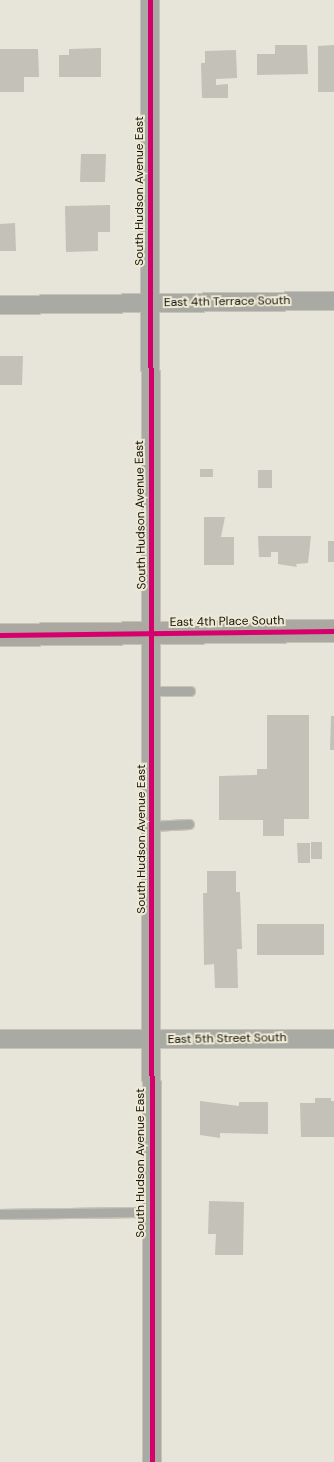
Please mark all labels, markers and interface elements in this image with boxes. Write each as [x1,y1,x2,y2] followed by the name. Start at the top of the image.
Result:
[133,116,147,266] street label: South Hudson Avenue East
[164,294,290,310] street label: East 4th Terrace South
[132,440,150,590] street label: South Hudson Avenue East
[170,614,284,630] street label: East 4th Place South
[135,764,149,914] street label: South Hudson Avenue East
[167,1031,287,1047] street label: East 5th Street South
[134,1088,148,1238] street label: South Hudson Avenue East

